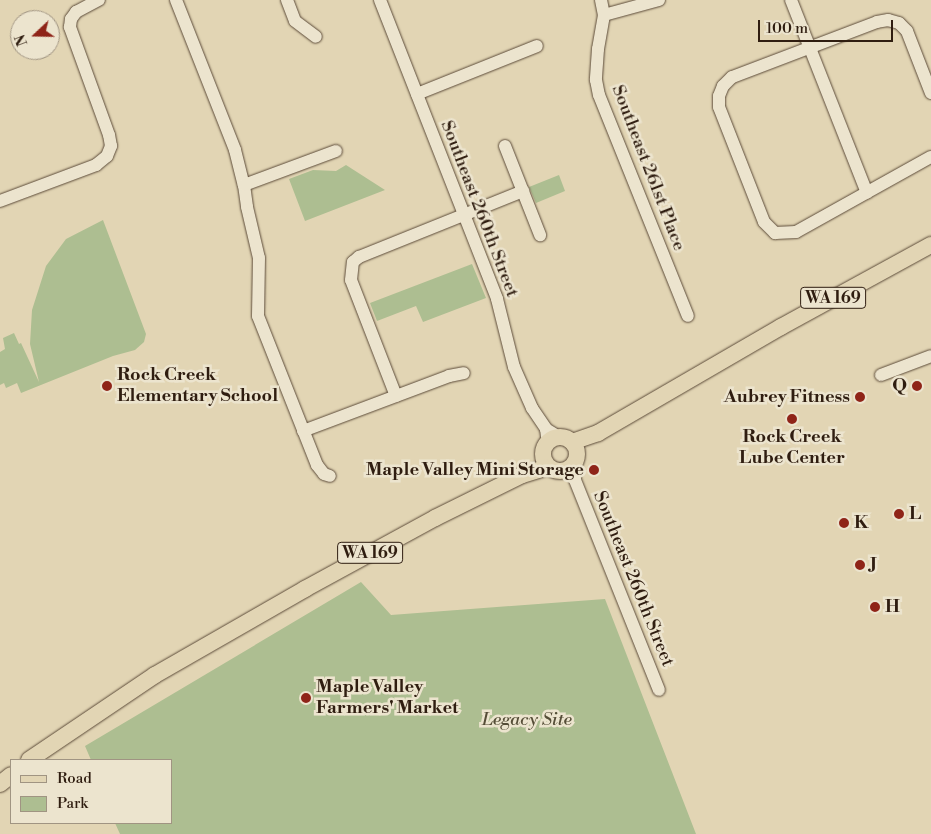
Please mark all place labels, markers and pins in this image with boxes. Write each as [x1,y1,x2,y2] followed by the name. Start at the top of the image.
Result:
[117,365,278,408] place label: Rock Creek Elementary School
[892,375,907,397] place label: Q
[101,380,113,392] marker: Rock Creek Elementary School
[911,380,923,392] marker: Q
[724,386,850,408] place label: Aubrey Fitness
[854,391,866,403] marker: Aubrey Fitness
[786,413,798,425] marker: Rock Creek Lube Center
[739,427,845,469] place label: Rock Creek Lube Center
[366,459,584,481] place label: Maple Valley Mini Storage
[588,464,600,476] marker: Maple Valley Mini Storage
[909,503,921,525] place label: L
[893,508,905,520] marker: L
[854,512,869,534] place label: K
[838,517,850,529] marker: K
[870,554,877,576] place label: J
[854,559,866,571] marker: J
[885,596,900,618] place label: H
[869,601,881,613] marker: H
[316,677,458,720] place label: Maple Valley Farmers' Market
[300,692,312,704] marker: Maple Valley Farmers' Market

